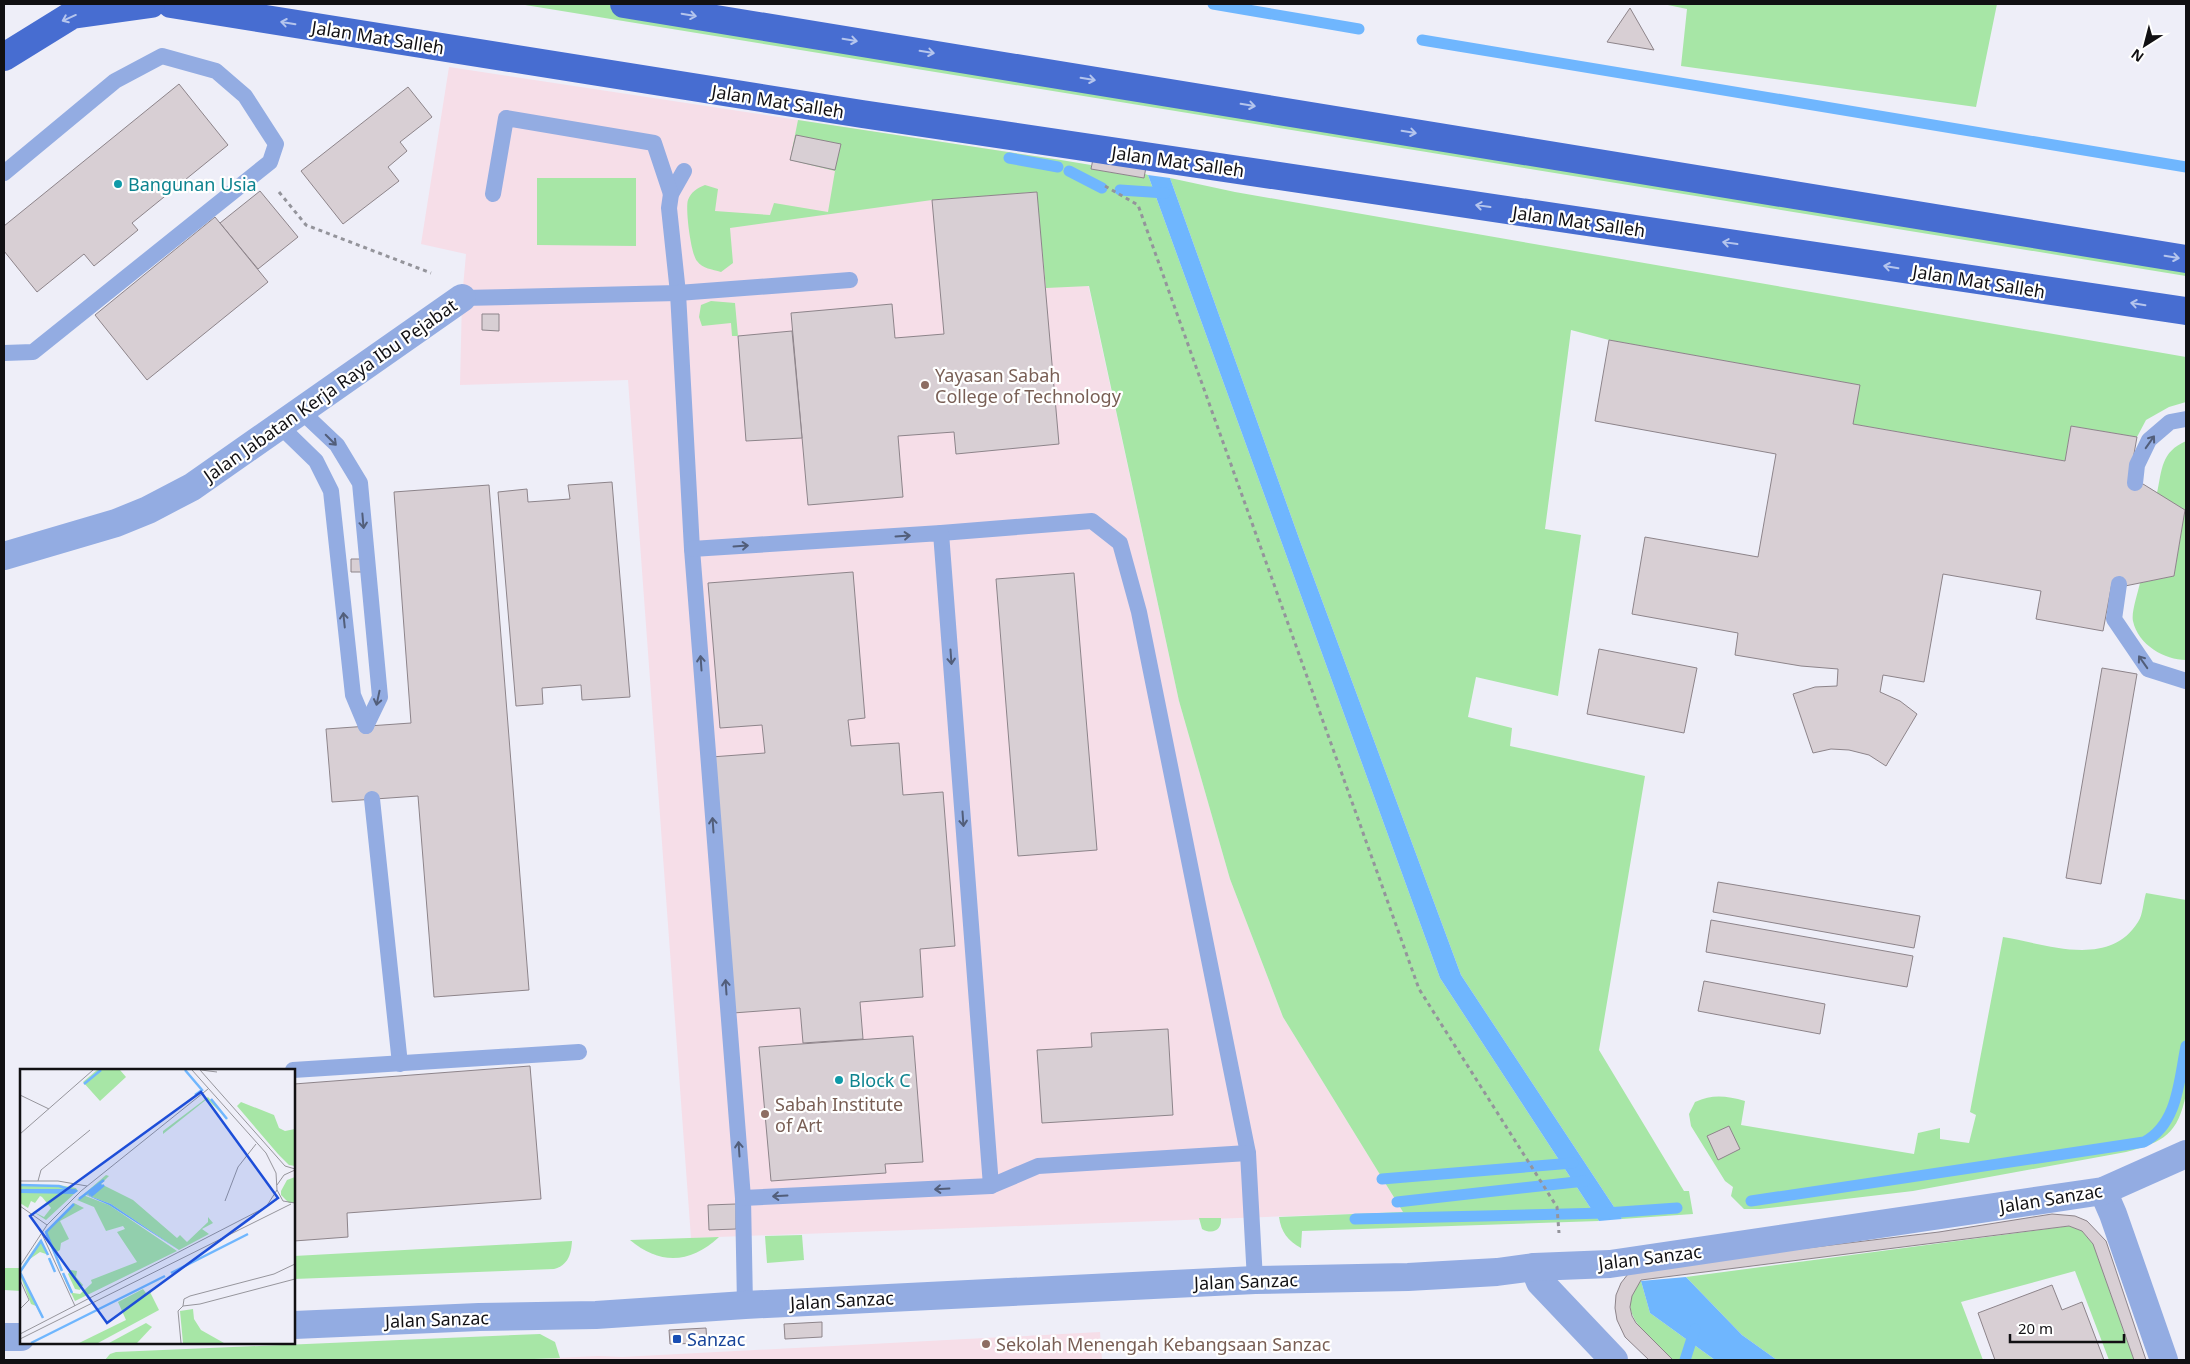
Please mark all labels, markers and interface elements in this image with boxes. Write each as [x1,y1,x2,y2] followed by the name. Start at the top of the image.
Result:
[681,10,697,20] one-way arrow
[62,14,77,24] one-way arrow
[308,14,446,59] street label: Jalan Mat Salleh
[280,18,296,28] one-way arrow
[2120,20,2170,70] north arrow
[842,35,858,45] one-way arrow
[2127,45,2147,67] text: N
[919,48,935,58] one-way arrow
[1079,74,1095,84] one-way arrow
[708,78,846,123] street label: Jalan Mat Salleh
[1240,101,1256,111] one-way arrow
[1400,127,1416,137] one-way arrow
[1108,140,1246,182] street label: Jalan Mat Salleh
[128,172,257,196] place label: Bangunan Usia
[112,178,124,190] marker: Bangunan Usia
[1509,200,1647,242] street label: Jalan Mat Salleh
[1475,201,1491,211] one-way arrow
[1722,238,1738,248] one-way arrow
[2164,252,2180,262] one-way arrow
[1909,258,2047,303] street label: Jalan Mat Salleh
[1883,262,1899,272] one-way arrow
[197,293,462,488] street label: Jalan Jabatan Kerja Raya Ibu Pejabat
[2130,299,2146,309] one-way arrow
[935,363,1122,408] place label: Yayasan Sabah College of Technology
[919,379,931,391] marker: Yayasan Sabah College of Technology
[325,434,337,446] one-way arrow
[2145,435,2155,449] one-way arrow
[359,513,368,529] one-way arrow
[894,531,910,540] one-way arrow
[732,542,748,551] one-way arrow
[340,612,349,628] one-way arrow
[946,649,955,665] one-way arrow
[2138,655,2148,669] one-way arrow
[696,656,705,672] one-way arrow
[372,689,382,705] one-way arrow
[958,811,968,827] one-way arrow
[709,818,718,834] one-way arrow
[721,980,731,996] one-way arrow
[849,1068,911,1092] place label: Block C
[20,1069,295,1344] inset map
[833,1074,845,1086] marker: Block C
[775,1092,903,1137] place label: Sabah Institute of Art
[759,1108,771,1120] marker: Sabah Institute of Art
[734,1142,744,1158] one-way arrow
[1996,1178,2105,1218] street label: Jalan Sanzac
[934,1184,950,1193] one-way arrow
[772,1192,788,1201] one-way arrow
[1595,1239,1703,1275] street label: Jalan Sanzac
[1192,1267,1299,1295] street label: Jalan Sanzac
[788,1285,895,1315] street label: Jalan Sanzac
[383,1305,490,1333] street label: Jalan Sanzac
[2010,1312,2124,1344] scale bar
[2018,1318,2053,1338] text: 20 m
[687,1327,746,1351] place label: Sanzac
[996,1332,1331,1356] place label: Sekolah Menengah Kebangsaan Sanzac
[671,1333,683,1345] marker: Sanzac
[980,1338,992,1350] marker: Sekolah Menengah Kebangsaan Sanzac

